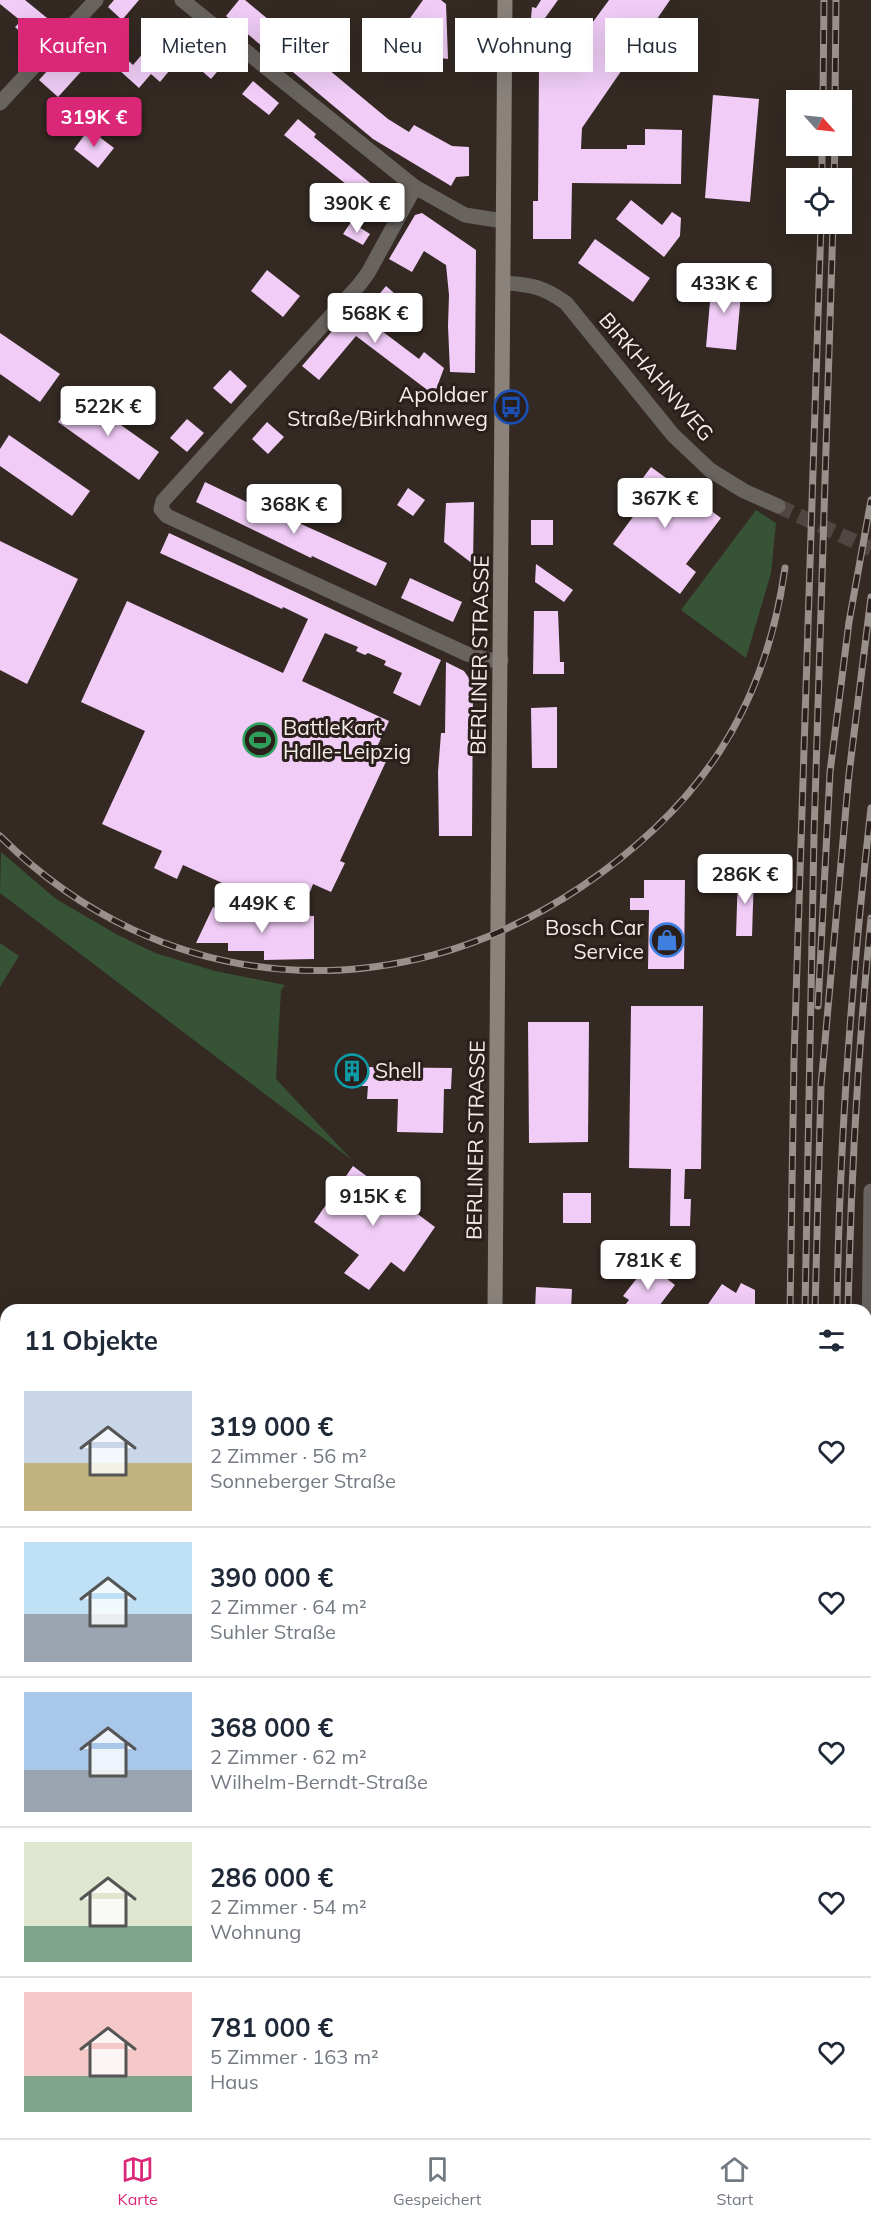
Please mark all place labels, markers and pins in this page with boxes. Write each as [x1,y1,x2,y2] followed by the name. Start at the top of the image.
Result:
[45,97,143,148] pin: 319K €
[308,183,406,234] pin: 390K €
[675,263,773,314] pin: 433K €
[326,293,424,344] pin: 568K €
[287,381,488,431] place label: Apoldaer Straße/Birkhahnweg
[59,386,157,437] pin: 522K €
[493,389,529,425] bus stop icon: Apoldaer Straße/Birkhahnweg
[616,478,714,529] pin: 367K €
[245,484,343,535] pin: 368K €
[283,714,411,764] place label: BattleKart Halle-Leipzig
[242,722,278,758] sports icon: BattleKart Halle-Leipzig
[696,854,794,905] pin: 286K €
[213,883,311,934] pin: 449K €
[545,914,644,964] place label: Bosch Car Service
[649,922,685,958] shop icon: Bosch Car Service
[334,1053,370,1089] building icon: Shell
[375,1057,422,1083] place label: Shell
[324,1176,422,1227] pin: 915K €
[599,1240,697,1291] pin: 781K €

